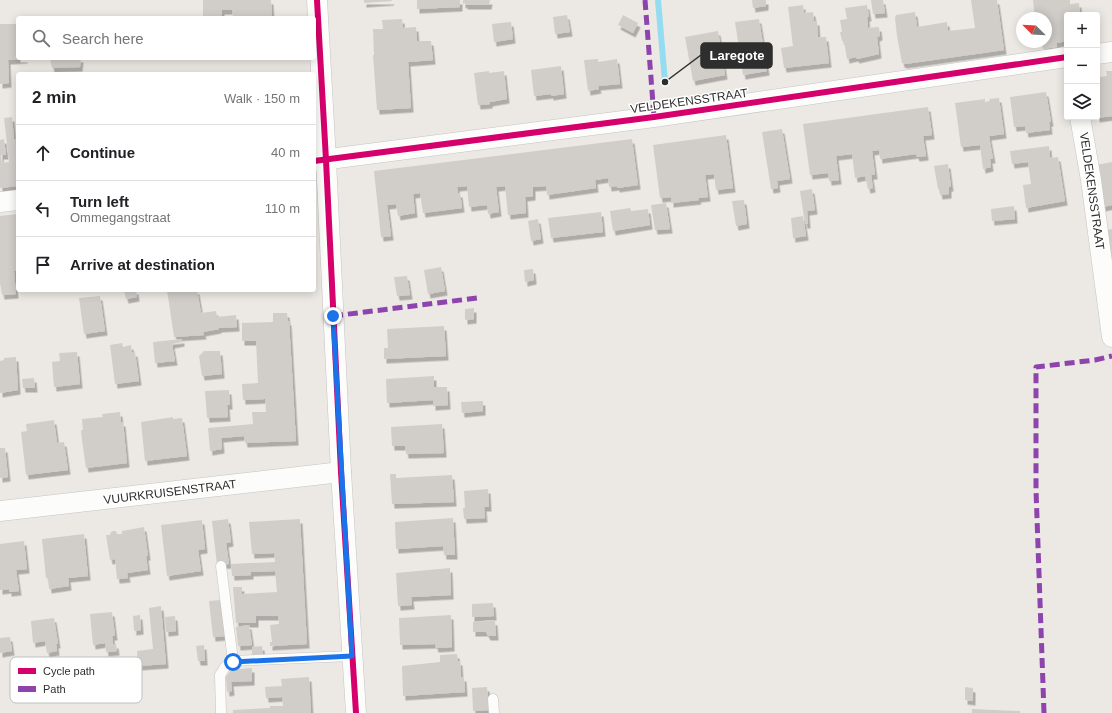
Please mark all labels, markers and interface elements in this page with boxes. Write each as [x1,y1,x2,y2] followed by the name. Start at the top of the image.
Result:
[1016,12,1052,48] north arrow
[1064,12,1100,120] map controls
[1064,12,1100,48] button: +
[16,16,316,60] search box
[30,27,52,49] icon: search
[62,30,144,47] text: Search here
[701,43,772,68] callout: Laregote
[710,48,764,63] text: Laregote
[1064,48,1100,84] button: −
[1064,84,1100,120] button: layers
[629,86,749,116] street label: VELDEKENSSTRAAT
[32,88,76,107] text: 2 min
[224,91,300,106] text: Walk · 150 m
[1077,131,1107,251] street label: VELDEKENSSTRAAT
[32,142,54,164] icon: ahead
[70,144,135,161] text: Continue
[271,145,300,160] text: 40 m
[70,193,129,210] text: Turn left
[32,198,54,220] icon: left
[265,201,300,216] text: 110 m
[70,210,170,225] text: Ommegangstraat
[32,254,54,276] icon: arrive
[70,256,215,273] text: Arrive at destination
[324,307,342,325] route end
[103,477,238,507] street label: VUURKRUISENSTRAAT
[224,653,242,671] route start
[10,657,142,703] legend
[43,665,95,677] text: Cycle path
[43,683,66,695] text: Path

